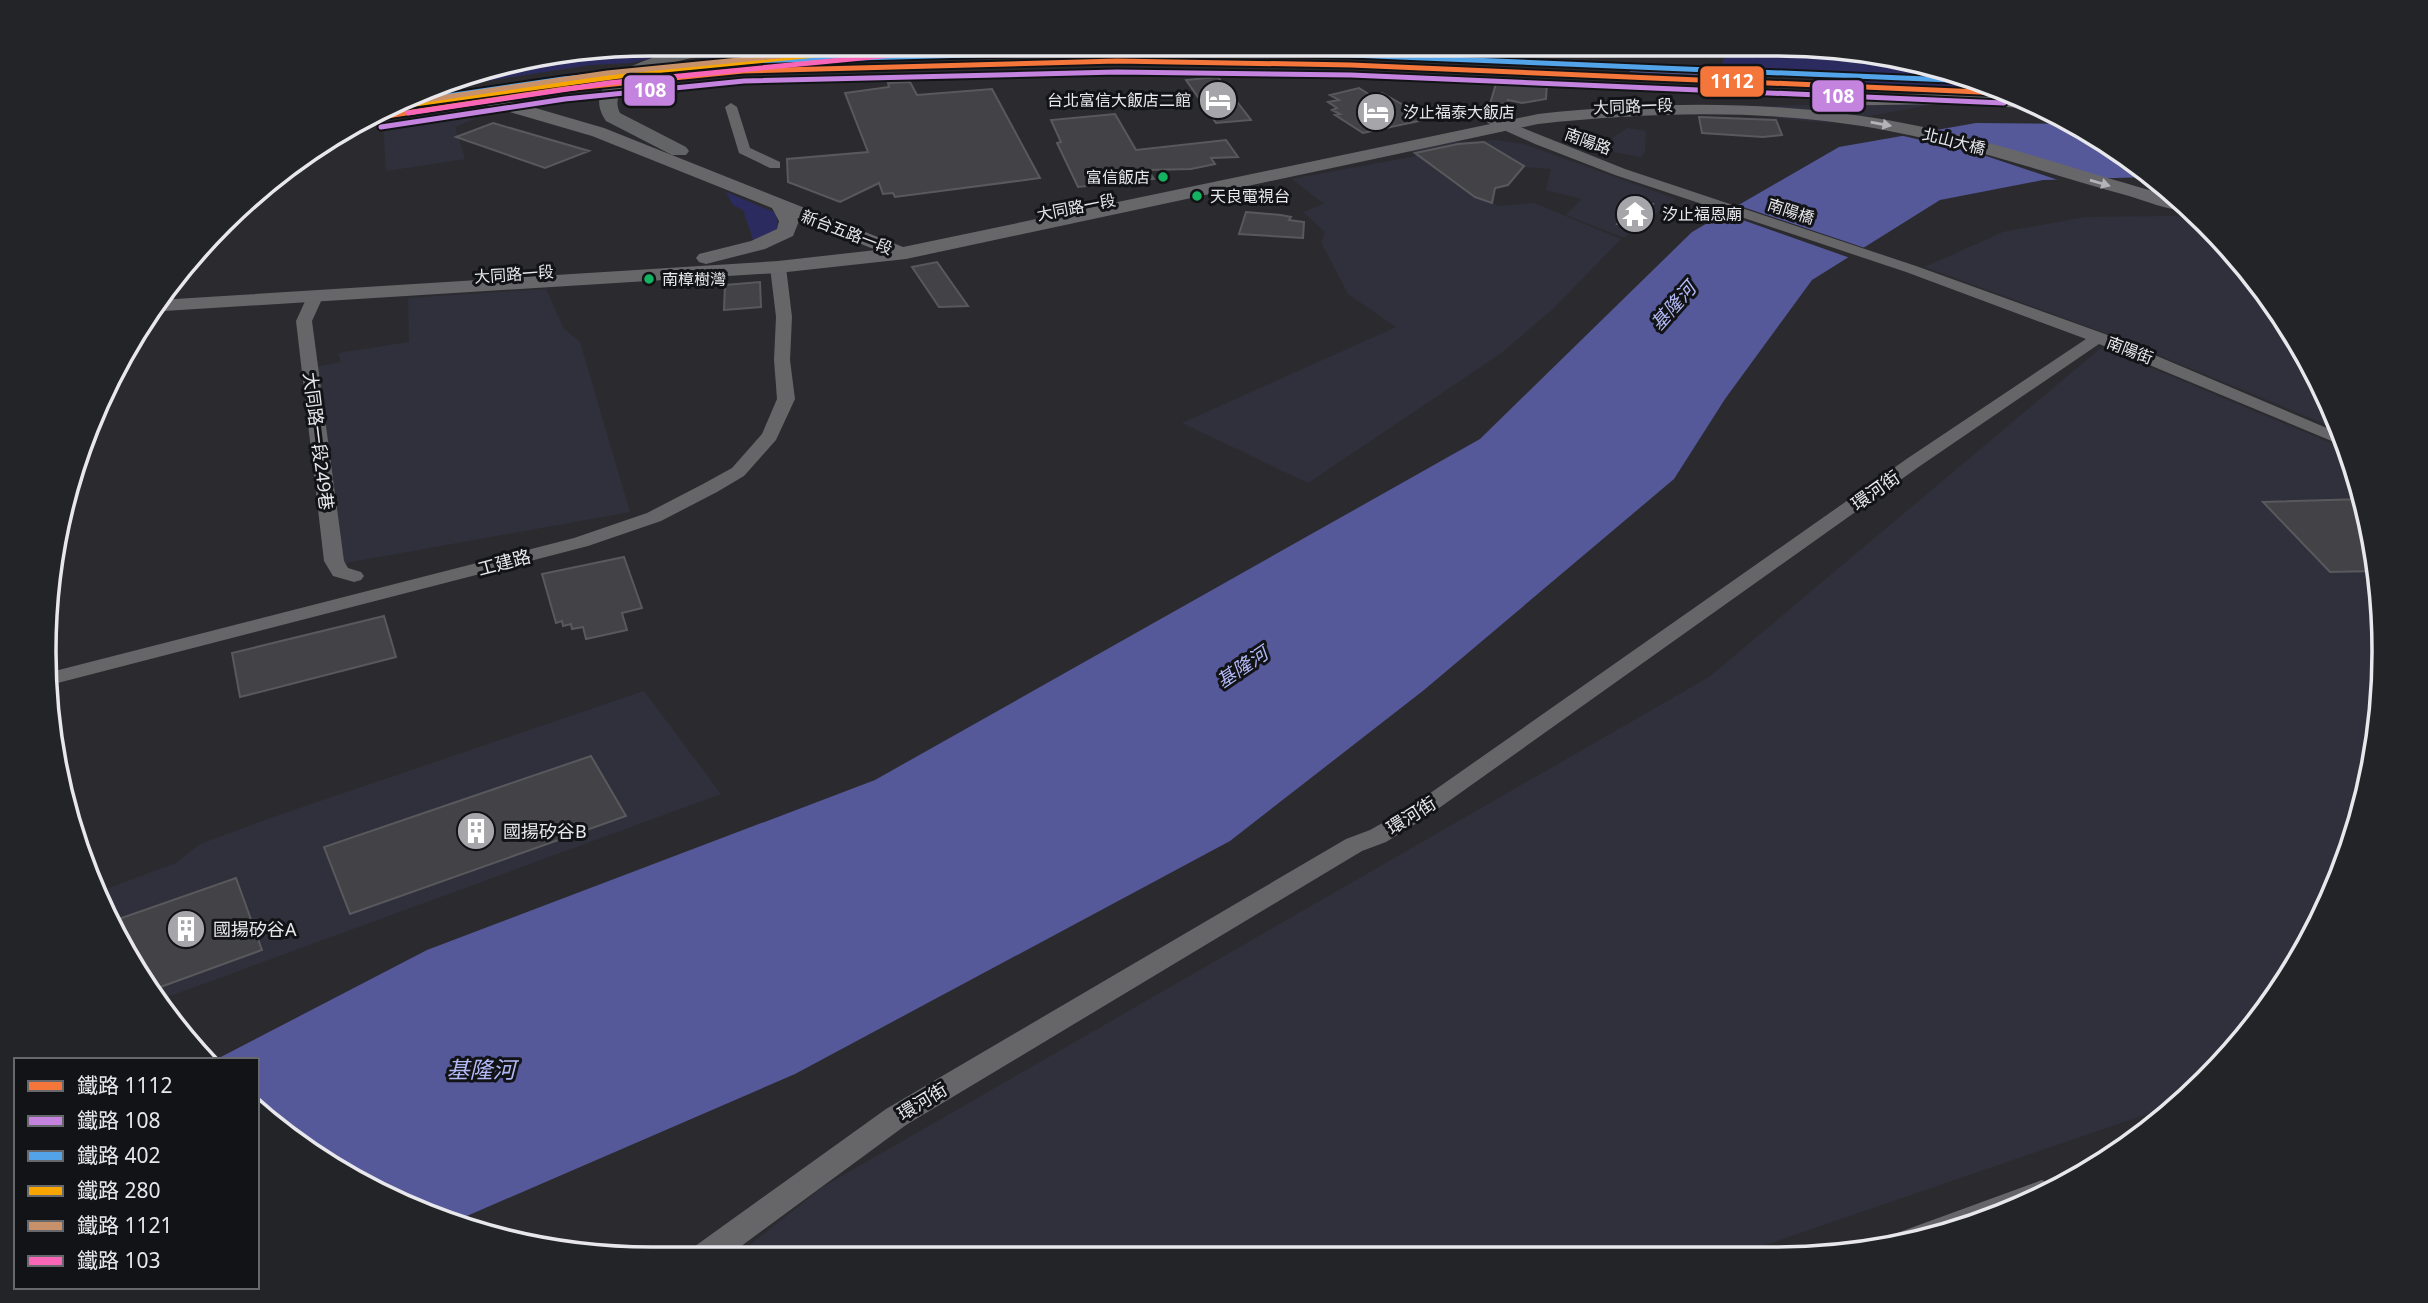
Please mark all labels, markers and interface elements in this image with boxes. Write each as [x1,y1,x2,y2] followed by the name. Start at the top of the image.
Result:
[1699,65,1765,98] line badge: 1112
[1710,68,1754,94] text: 1112
[623,74,676,107] line badge: 108
[634,77,666,103] text: 108
[1197,79,1239,121] hotel icon: 台北富信大飯店二館
[1811,79,1865,113] line badge: 108
[1822,83,1854,109] text: 108
[1047,89,1191,111] place label: 台北富信大飯店二館
[1355,91,1397,133] hotel icon: 汐止福泰大飯店
[1593,94,1673,118] street label: 大同路一段
[1403,101,1515,123] place label: 汐止福泰大飯店
[1870,119,1892,130] one-way arrow
[1562,122,1614,160] street label: 南陽路
[1920,123,1988,159] street label: 北山大橋
[1086,166,1150,188] place label: 富信飯店
[1156,170,1170,184] marker: 富信飯店
[2090,179,2111,189] one-way arrow
[1210,185,1290,207] place label: 天良電視台
[1035,189,1117,225] street label: 大同路一段
[1190,189,1204,203] marker: 天良電視台
[1614,193,1656,235] temple icon: 汐止福恩廟
[1765,193,1817,229] street label: 南陽橋
[1662,203,1742,225] place label: 汐止福恩廟
[798,205,896,259] street label: 新台五路一段
[473,260,555,288] street label: 大同路一段
[662,268,726,290] place label: 南樟樹灣
[642,272,656,286] marker: 南樟樹灣
[1644,273,1704,336] water label: 基隆河
[2104,331,2156,369] street label: 南陽街
[299,371,339,511] street label: 大同路一段249巷
[1846,465,1904,515] street label: 環河街
[475,543,533,581] street label: 工建路
[1211,638,1276,694] water label: 基隆河
[1382,791,1440,839] street label: 環河街
[455,810,497,852] building icon: 國揚矽谷B
[503,819,587,843] place label: 國揚矽谷B
[165,908,207,950] building icon: 國揚矽谷A
[213,917,297,941] place label: 國揚矽谷A
[447,1053,520,1085] water label: 基隆河
[14,1058,259,1289] legend
[77,1071,173,1099] text: 鐵路 1112
[893,1077,951,1125] street label: 環河街
[77,1106,161,1134] text: 鐵路 108
[77,1141,161,1169] text: 鐵路 402
[77,1176,161,1204] text: 鐵路 280
[77,1211,173,1239] text: 鐵路 1121
[77,1246,161,1274] text: 鐵路 103

